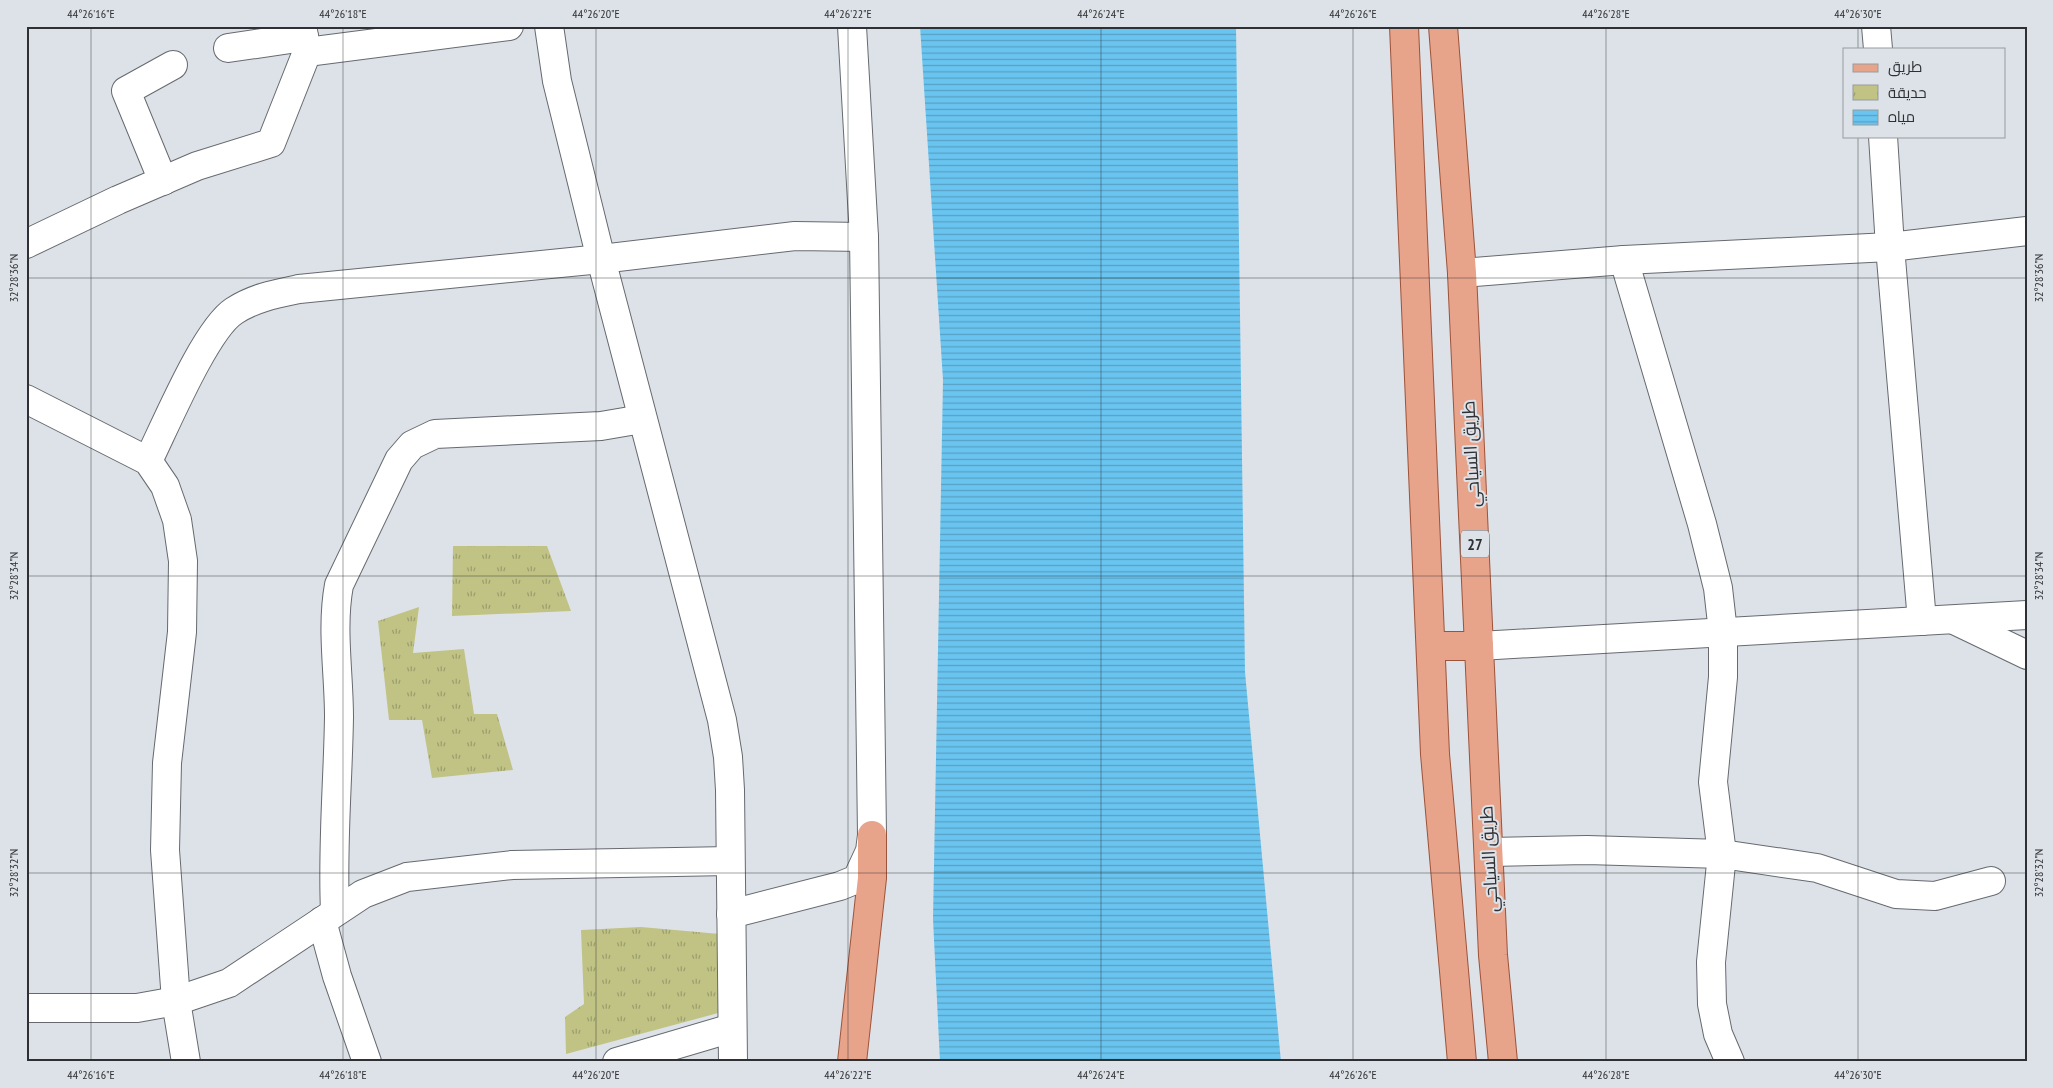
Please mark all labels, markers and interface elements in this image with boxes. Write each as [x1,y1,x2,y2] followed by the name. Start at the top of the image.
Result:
[67,6,115,21] text: 44°26'16"E
[319,6,367,21] text: 44°26'18"E
[572,6,620,21] text: 44°26'20"E
[824,6,872,21] text: 44°26'22"E
[1077,6,1125,21] text: 44°26'24"E
[1329,6,1377,21] text: 44°26'26"E
[1582,6,1630,21] text: 44°26'28"E
[1834,6,1882,21] text: 44°26'30"E
[1843,48,2006,138] legend
[1888,57,1922,77] text: طريق
[1888,83,1927,102] text: حديقة
[1888,107,1915,126] text: مياه
[6,254,21,302] text: 32°28'36"N
[2031,254,2046,302] text: 32°28'36"N
[1456,400,1488,508] street label: طريق السياحي
[1461,530,1489,558] road number: 27
[6,552,21,600] text: 32°28'34"N
[2031,552,2046,600] text: 32°28'34"N
[1474,805,1506,913] street label: طريق السياحي
[6,849,21,897] text: 32°28'32"N
[2031,849,2046,897] text: 32°28'32"N
[67,1067,115,1082] text: 44°26'16"E
[319,1067,367,1082] text: 44°26'18"E
[572,1067,620,1082] text: 44°26'20"E
[824,1067,872,1082] text: 44°26'22"E
[1077,1067,1125,1082] text: 44°26'24"E
[1329,1067,1377,1082] text: 44°26'26"E
[1582,1067,1630,1082] text: 44°26'28"E
[1834,1067,1882,1082] text: 44°26'30"E

